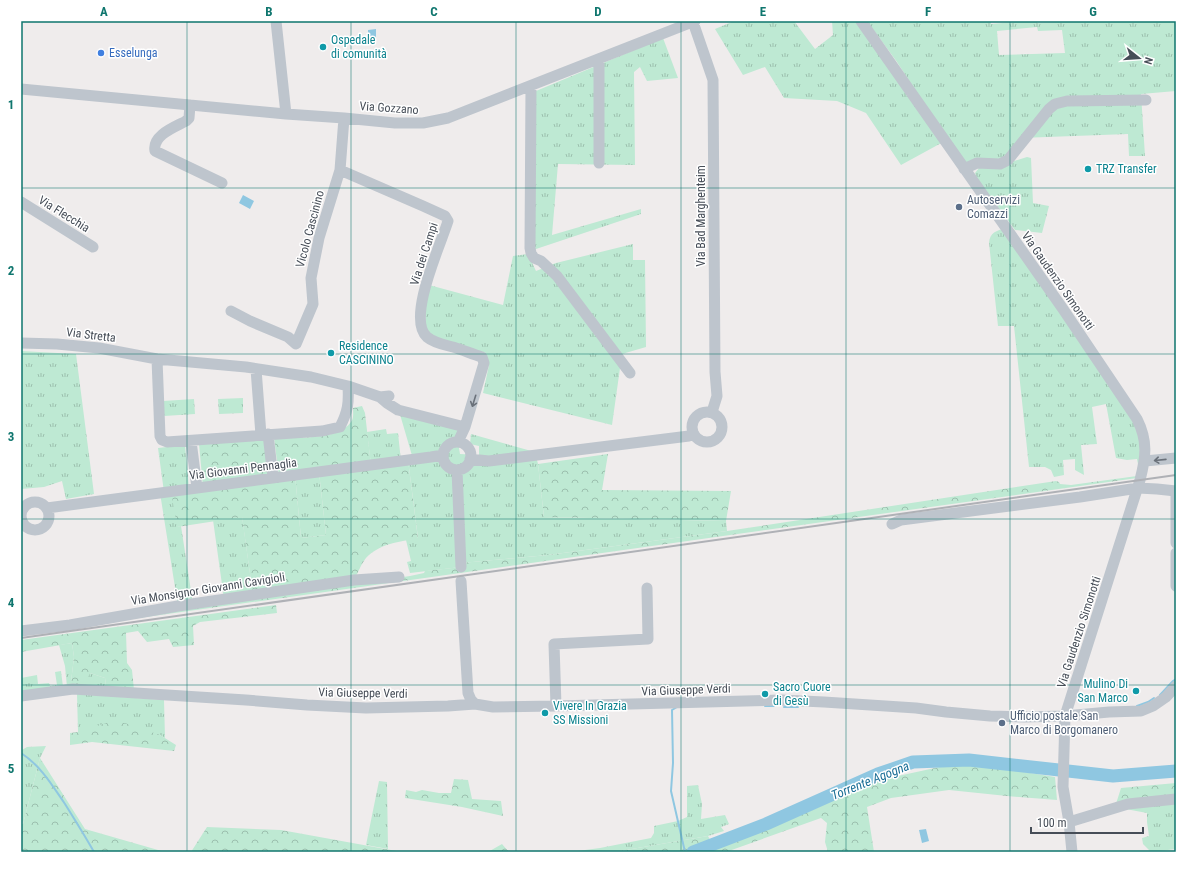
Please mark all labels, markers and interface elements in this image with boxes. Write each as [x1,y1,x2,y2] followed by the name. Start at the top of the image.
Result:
[100,4,108,19] text: A
[265,4,273,19] text: B
[430,4,438,19] text: C
[594,4,602,19] text: D
[760,4,767,19] text: E
[925,4,931,19] text: F
[1089,4,1097,19] text: G
[331,33,387,61] place label: Ospedale di comunità
[1119,38,1159,78] north arrow
[318,42,328,52] marker: Ospedale di comunità
[109,46,158,60] place label: Esselunga
[96,48,106,58] marker: Esselunga
[1141,56,1155,66] text: N
[8,97,14,112] text: 1
[359,99,419,117] street label: Via Gozzano
[1096,162,1157,176] place label: TRZ Transfer
[1083,164,1093,174] marker: TRZ Transfer
[694,165,708,267] street label: Via Bad Marghenteim
[293,189,327,269] street label: Vicolo Cascinino
[36,193,92,235] street label: Via Flecchia
[967,193,1020,221] place label: Autoservizi Comazzi
[954,202,964,212] marker: Autoservizi Comazzi
[407,221,441,287] street label: Via dei Campi
[1019,229,1097,333] street label: Via Gaudenzio Simonotti
[8,263,15,278] text: 2
[65,325,117,345] street label: Via Stretta
[339,339,394,367] place label: Residence CASCININO
[326,348,336,358] marker: Residence CASCININO
[470,394,477,407] one-way arrow
[8,429,14,444] text: 3
[188,455,298,483] street label: Via Giovanni Pennaglia
[1154,456,1167,463] one-way arrow
[130,570,286,608] street label: Via Monsignor Giovanni Cavigioli
[1054,574,1104,690] street label: Via Gaudenzio Simonotti
[8,595,15,610] text: 4
[1078,677,1128,705] place label: Mulino Di San Marco
[773,680,831,708] place label: Sacro Cuore di Gesù
[641,681,731,699] street label: Via Giuseppe Verdi
[318,685,408,701] street label: Via Giuseppe Verdi
[1131,686,1141,696] marker: Mulino Di San Marco
[760,689,770,699] marker: Sacro Cuore di Gesù
[553,699,627,727] place label: Vivere In Grazia SS Missioni
[540,708,550,718] marker: Vivere In Grazia SS Missioni
[1010,709,1118,737] place label: Ufficio postale San Marco di Borgomanero
[997,718,1007,728] marker: Ufficio postale San Marco di Borgomanero
[829,758,911,803] water label: Torrente Agogna
[8,761,15,776] text: 5
[1031,809,1143,835] scale bar
[1037,816,1067,830] text: 100 m

